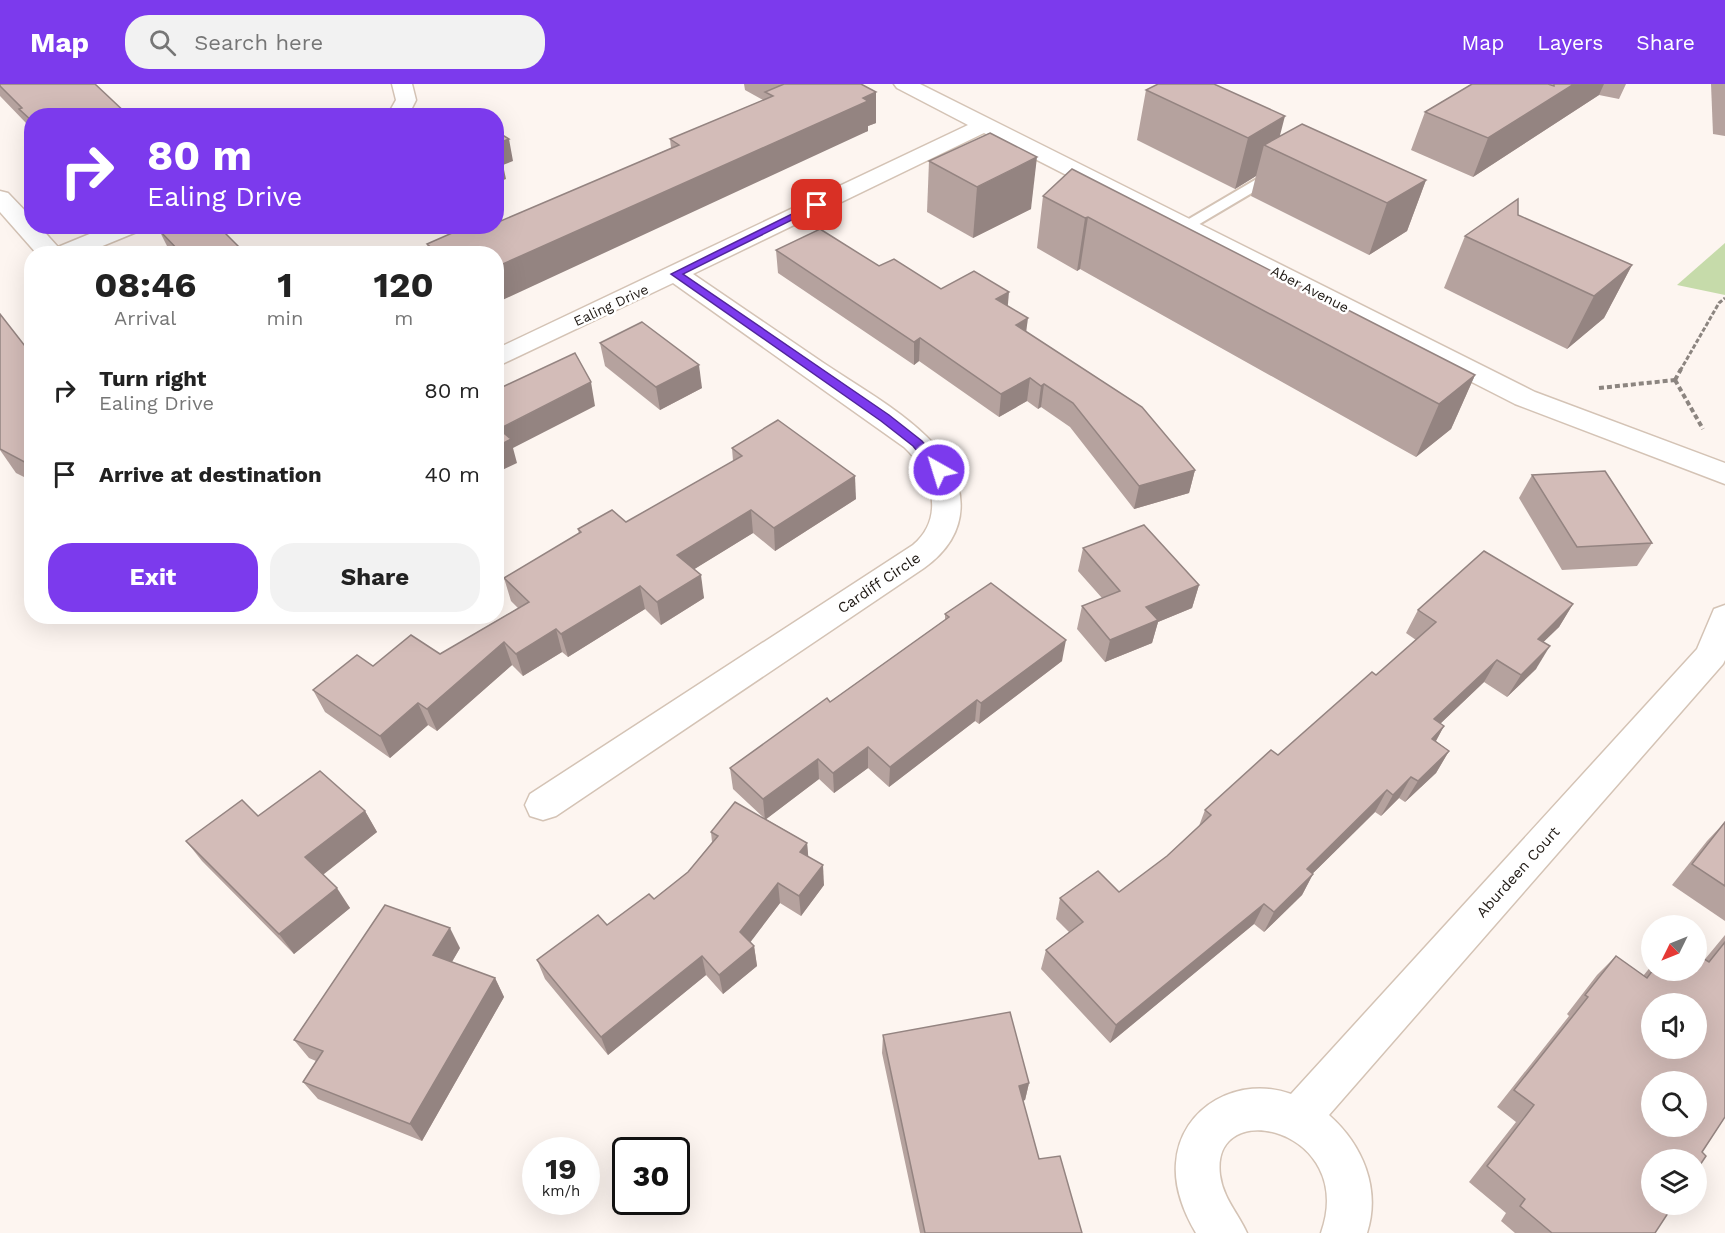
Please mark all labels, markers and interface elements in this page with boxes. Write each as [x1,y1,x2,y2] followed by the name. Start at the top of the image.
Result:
[125,15,545,69] search box
[30,26,89,59] text: Map
[146,26,179,59] icon: search
[194,30,323,55] text: Search here
[1461,30,1504,55] text: Map
[1537,30,1603,55] text: Layers
[1636,30,1695,55] text: Share
[147,131,252,180] text: 80 m
[48,132,126,210] icon: right
[791,179,842,230] pin
[147,181,302,213] text: Ealing Drive
[800,188,833,221] icon: arrive
[1268,263,1352,315] street label: Aber Avenue
[94,264,196,306] text: 08:46
[277,264,293,306] text: 1
[374,264,434,306] text: 120
[571,281,651,329] street label: Ealing Drive
[114,306,176,330] text: Arrival
[267,306,303,330] text: min
[394,306,413,330] text: m
[99,366,206,391] text: Turn right
[48,374,81,407] icon: right
[424,378,480,403] text: 80 m
[99,391,214,415] text: Ealing Drive
[907,438,971,502] position arrow
[48,458,81,491] icon: arrive
[99,462,322,487] text: Arrive at destination
[424,462,480,487] text: 40 m
[48,543,258,612] button: Exit
[270,543,480,612] button: Share
[834,549,924,617] street label: Cardiff Circle
[1472,822,1564,921] street label: Aburdeen Court
[1641,915,1707,981] north arrow
[1641,915,1707,1215] map controls
[1641,993,1707,1059] button: sound
[1641,1071,1707,1137] button: search
[612,1137,690,1215] speed limit sign: 30
[1641,1149,1707,1215] button: layers
[545,1151,577,1186] text: 19
[542,1182,580,1200] text: km/h

